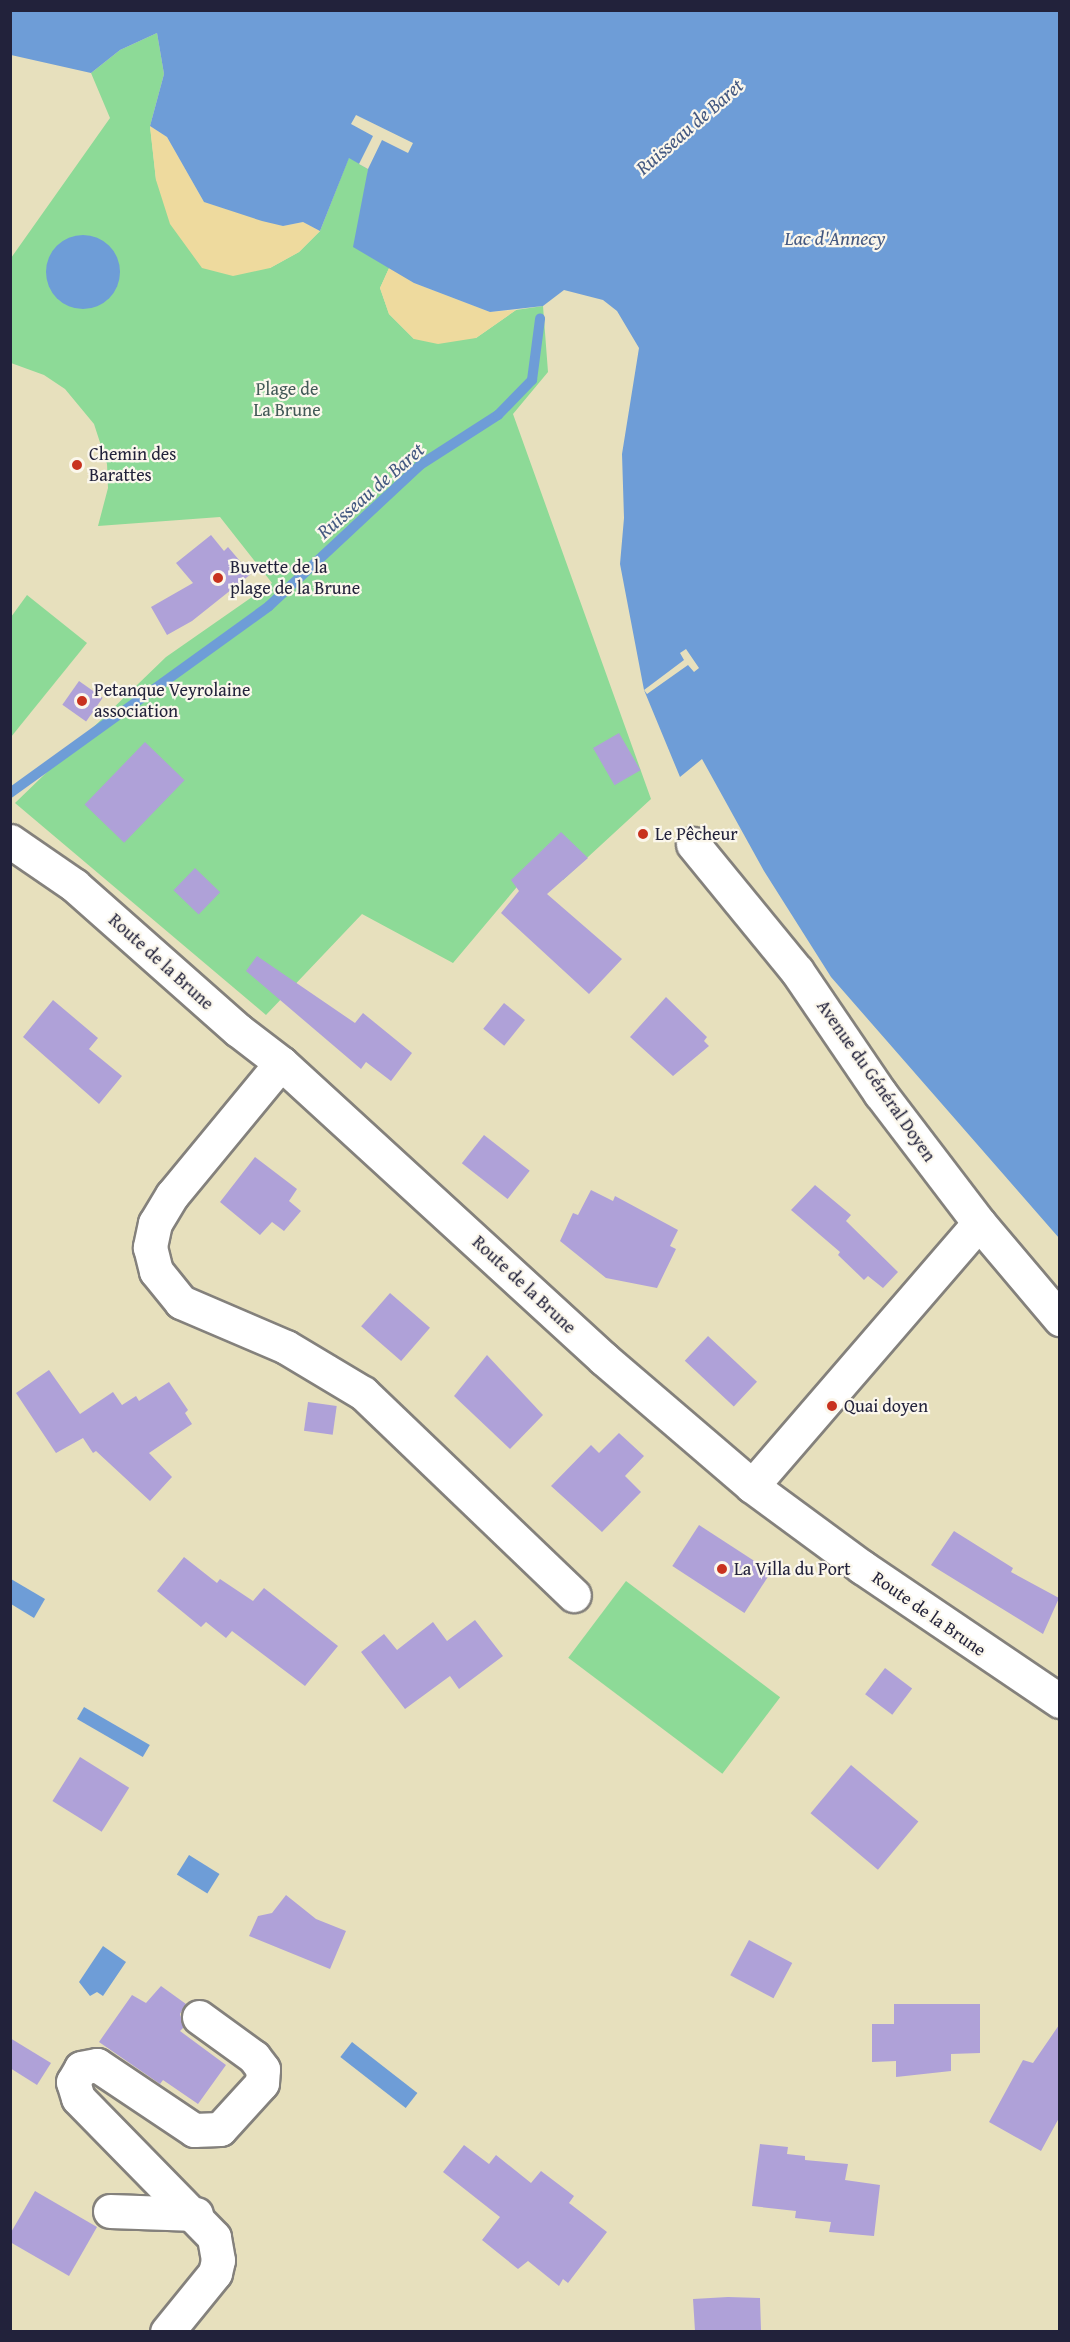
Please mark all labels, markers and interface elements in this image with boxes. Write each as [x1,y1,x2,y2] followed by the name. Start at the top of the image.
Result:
[630,73,748,179] water label: Ruisseau de Baret
[784,225,886,249] water label: Lac d'Annecy
[253,379,321,422] park label: Plage de La Brune
[311,437,429,543] water label: Ruisseau de Baret
[89,444,176,486] place label: Chemin des Barattes
[70,458,84,472] marker: Chemin des Barattes
[230,557,360,600] place label: Buvette de la plage de la Brune
[211,571,225,585] marker: Buvette de la plage de la Brune
[94,680,250,722] place label: Petanque Veyrolaine association
[75,694,89,708] marker: Petanque Veyrolaine association
[655,823,738,845] place label: Le Pêcheur
[636,827,650,841] marker: Le Pêcheur
[104,909,218,1015] street label: Route de la Brune
[812,996,940,1166] street label: Avenue du Général Doyen
[468,1232,580,1338] street label: Route de la Brune
[844,1395,928,1417] place label: Quai doyen
[825,1399,839,1413] marker: Quai doyen
[734,1558,851,1580] place label: La Villa du Port
[715,1562,729,1576] marker: La Villa du Port
[868,1567,990,1661] street label: Route de la Brune

